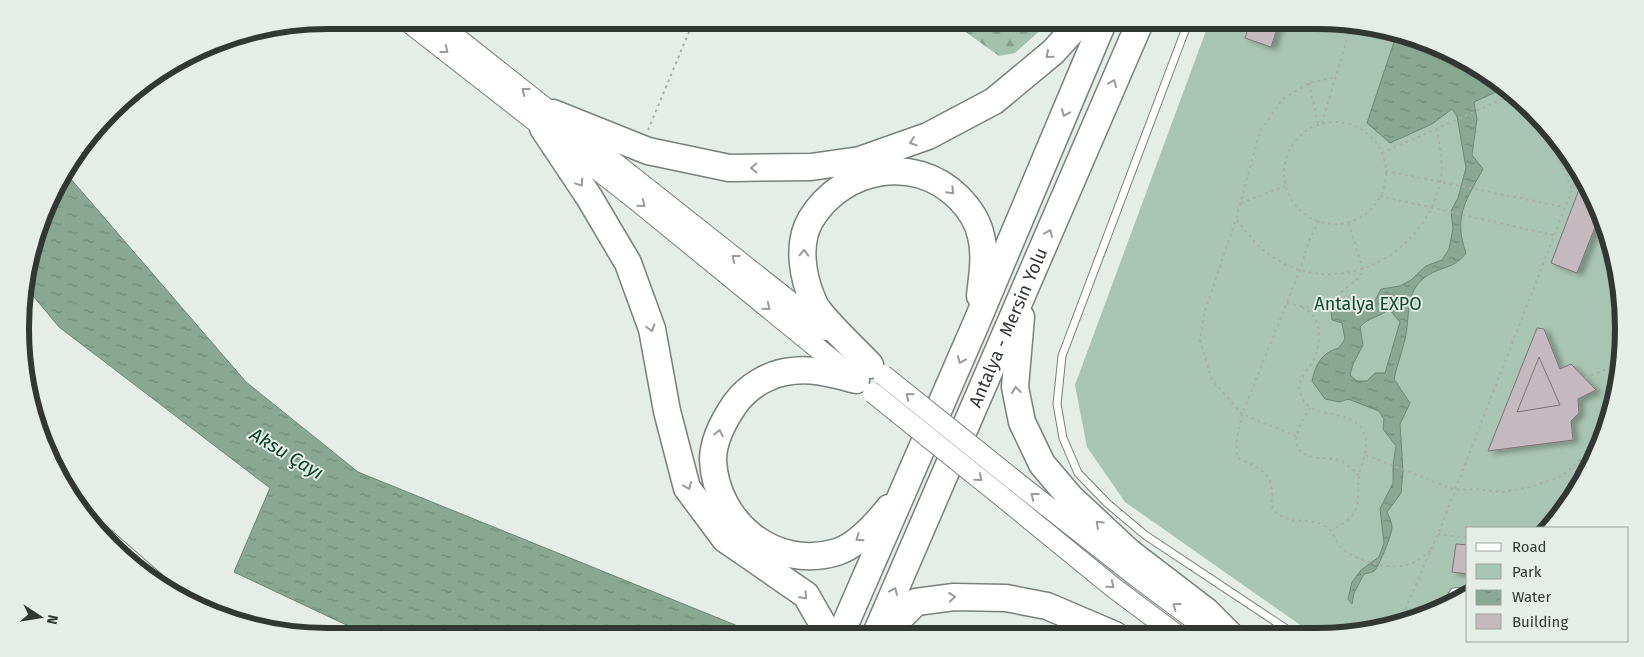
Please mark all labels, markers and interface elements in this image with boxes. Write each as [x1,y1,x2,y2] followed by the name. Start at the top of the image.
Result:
[439,44,448,52] one-way arrow
[1045,49,1054,58] one-way arrow
[1108,80,1118,88] one-way arrow
[522,89,531,97] one-way arrow
[1061,108,1071,117] one-way arrow
[909,136,917,146] one-way arrow
[749,163,757,173] one-way arrow
[573,178,583,187] one-way arrow
[946,185,955,194] one-way arrow
[636,199,645,208] one-way arrow
[1042,229,1053,238] one-way arrow
[964,244,1052,411] street label: Antalya - Mersin Yolu
[798,248,809,256] one-way arrow
[732,255,741,263] one-way arrow
[1314,293,1422,315] park label: Antalya EXPO
[762,302,771,311] one-way arrow
[645,324,656,332] one-way arrow
[956,355,967,364] one-way arrow
[1011,385,1022,393] one-way arrow
[906,393,915,401] one-way arrow
[245,422,327,484] water label: Aksu Çayı
[713,429,724,438] one-way arrow
[973,473,982,481] one-way arrow
[682,481,692,490] one-way arrow
[1031,493,1040,501] one-way arrow
[1096,521,1105,530] one-way arrow
[1466,527,1629,642] legend
[855,532,864,541] one-way arrow
[1512,538,1547,556] text: Road
[1512,563,1542,581] text: Park
[1105,579,1114,588] one-way arrow
[888,587,899,596] one-way arrow
[1512,588,1551,606] text: Water
[798,590,807,599] one-way arrow
[15,592,65,642] north arrow
[949,592,957,603] one-way arrow
[1172,603,1182,612] one-way arrow
[43,613,62,626] text: N
[1512,613,1568,631] text: Building

